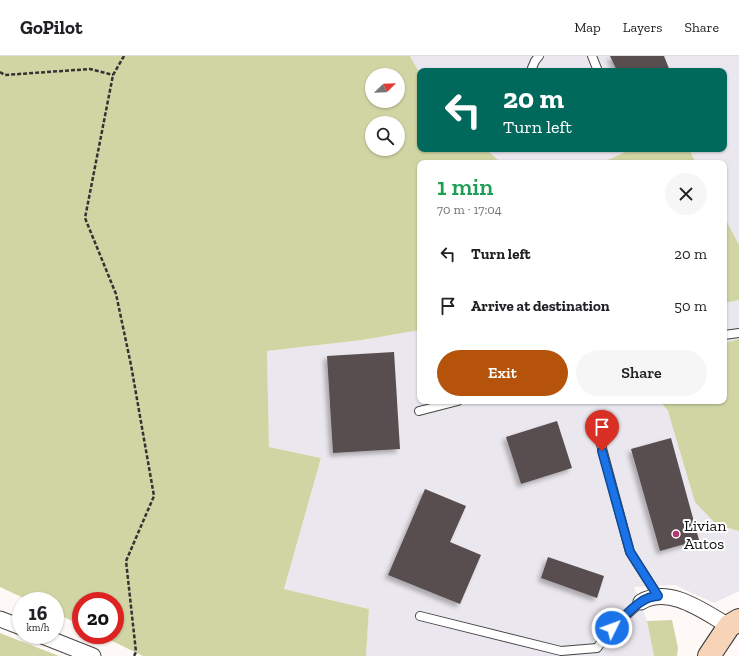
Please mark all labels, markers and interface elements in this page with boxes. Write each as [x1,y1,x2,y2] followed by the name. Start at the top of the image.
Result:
[20,16,82,39] text: GoPilot
[574,19,601,36] text: Map
[623,19,662,36] text: Layers
[684,19,719,36] text: Share
[365,68,405,108] north arrow
[365,68,405,156] map controls
[503,82,564,115] text: 20 m
[437,84,489,136] icon: left
[365,116,405,156] button: search
[503,116,572,138] text: Turn left
[437,172,493,201] text: 1 min
[665,173,707,215] button: close
[437,202,502,217] text: 70 m · 17:04
[437,243,459,265] icon: left
[471,245,531,263] text: Turn left
[674,245,707,263] text: 20 m
[437,295,459,317] icon: arrive
[471,297,610,315] text: Arrive at destination
[674,297,707,315] text: 50 m
[437,350,568,396] button: Exit
[576,350,707,396] button: Share
[585,410,619,451] pin
[591,416,613,438] icon: arrive
[684,516,727,553] place label: Livian Autos
[671,529,681,539] marker: Livian Autos
[72,592,124,644] speed limit sign: 20
[29,601,47,625] text: 16
[591,607,633,649] position arrow
[27,622,49,634] text: km/h

